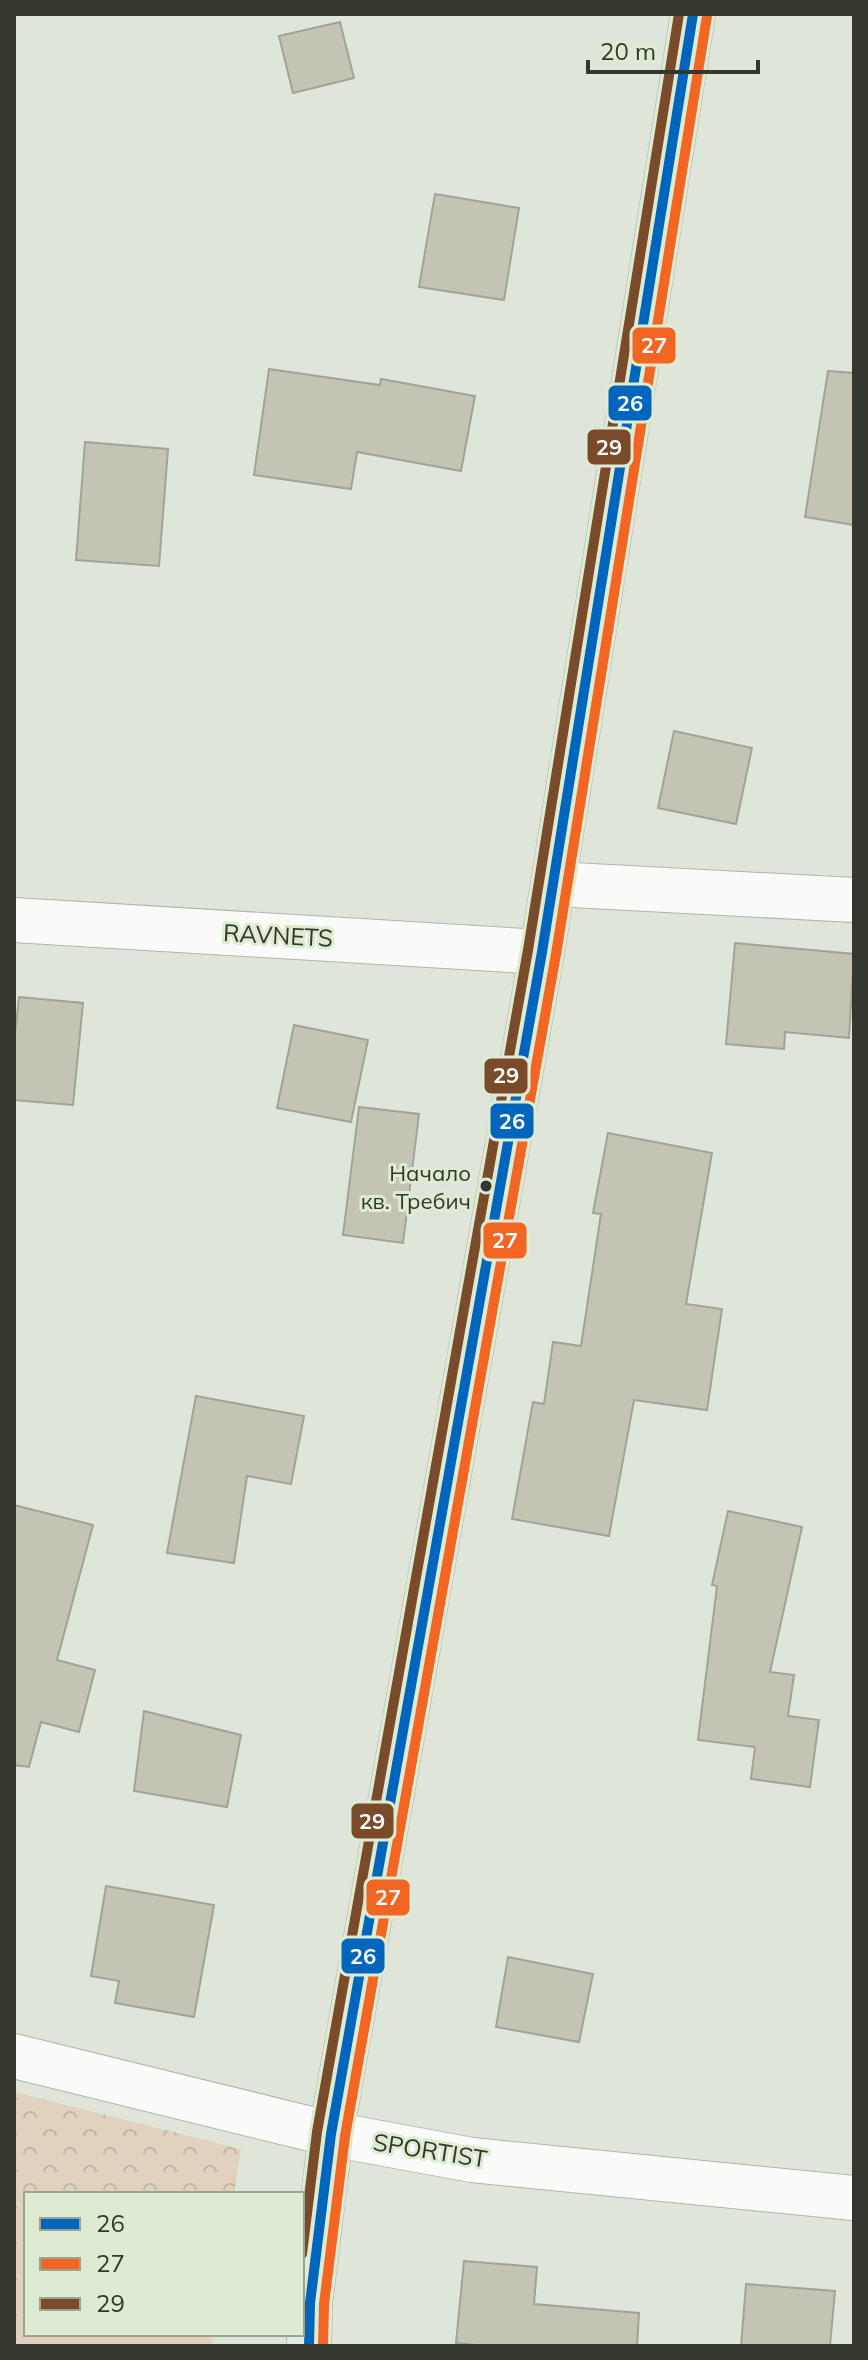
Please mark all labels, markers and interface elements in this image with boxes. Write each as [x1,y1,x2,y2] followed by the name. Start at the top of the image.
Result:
[588,24,758,74] scale bar
[600,36,656,66] text: 20 m
[631,326,677,365] line badge: 27
[641,331,667,359] text: 27
[607,384,653,422] line badge: 26
[617,389,643,417] text: 26
[586,428,632,466] line badge: 29
[596,433,622,461] text: 29
[222,917,334,953] street label: RAVNETS
[483,1057,529,1095] line badge: 29
[493,1061,519,1089] text: 29
[489,1102,535,1140] line badge: 26
[499,1107,525,1135] text: 26
[361,1159,471,1215] place label: Начало кв. Требич
[478,1178,494,1194] marker: Начало кв. Требич
[482,1221,528,1260] line badge: 27
[492,1226,518,1254] text: 27
[350,1802,395,1840] line badge: 29
[359,1807,385,1835] text: 29
[365,1878,411,1917] line badge: 27
[375,1883,401,1911] text: 27
[340,1937,386,1975] line badge: 26
[350,1942,376,1970] text: 26
[371,2126,490,2174] street label: SPORTIST
[24,2192,304,2336] legend
[96,2208,125,2238] text: 26
[96,2248,125,2278] text: 27
[96,2288,125,2318] text: 29

